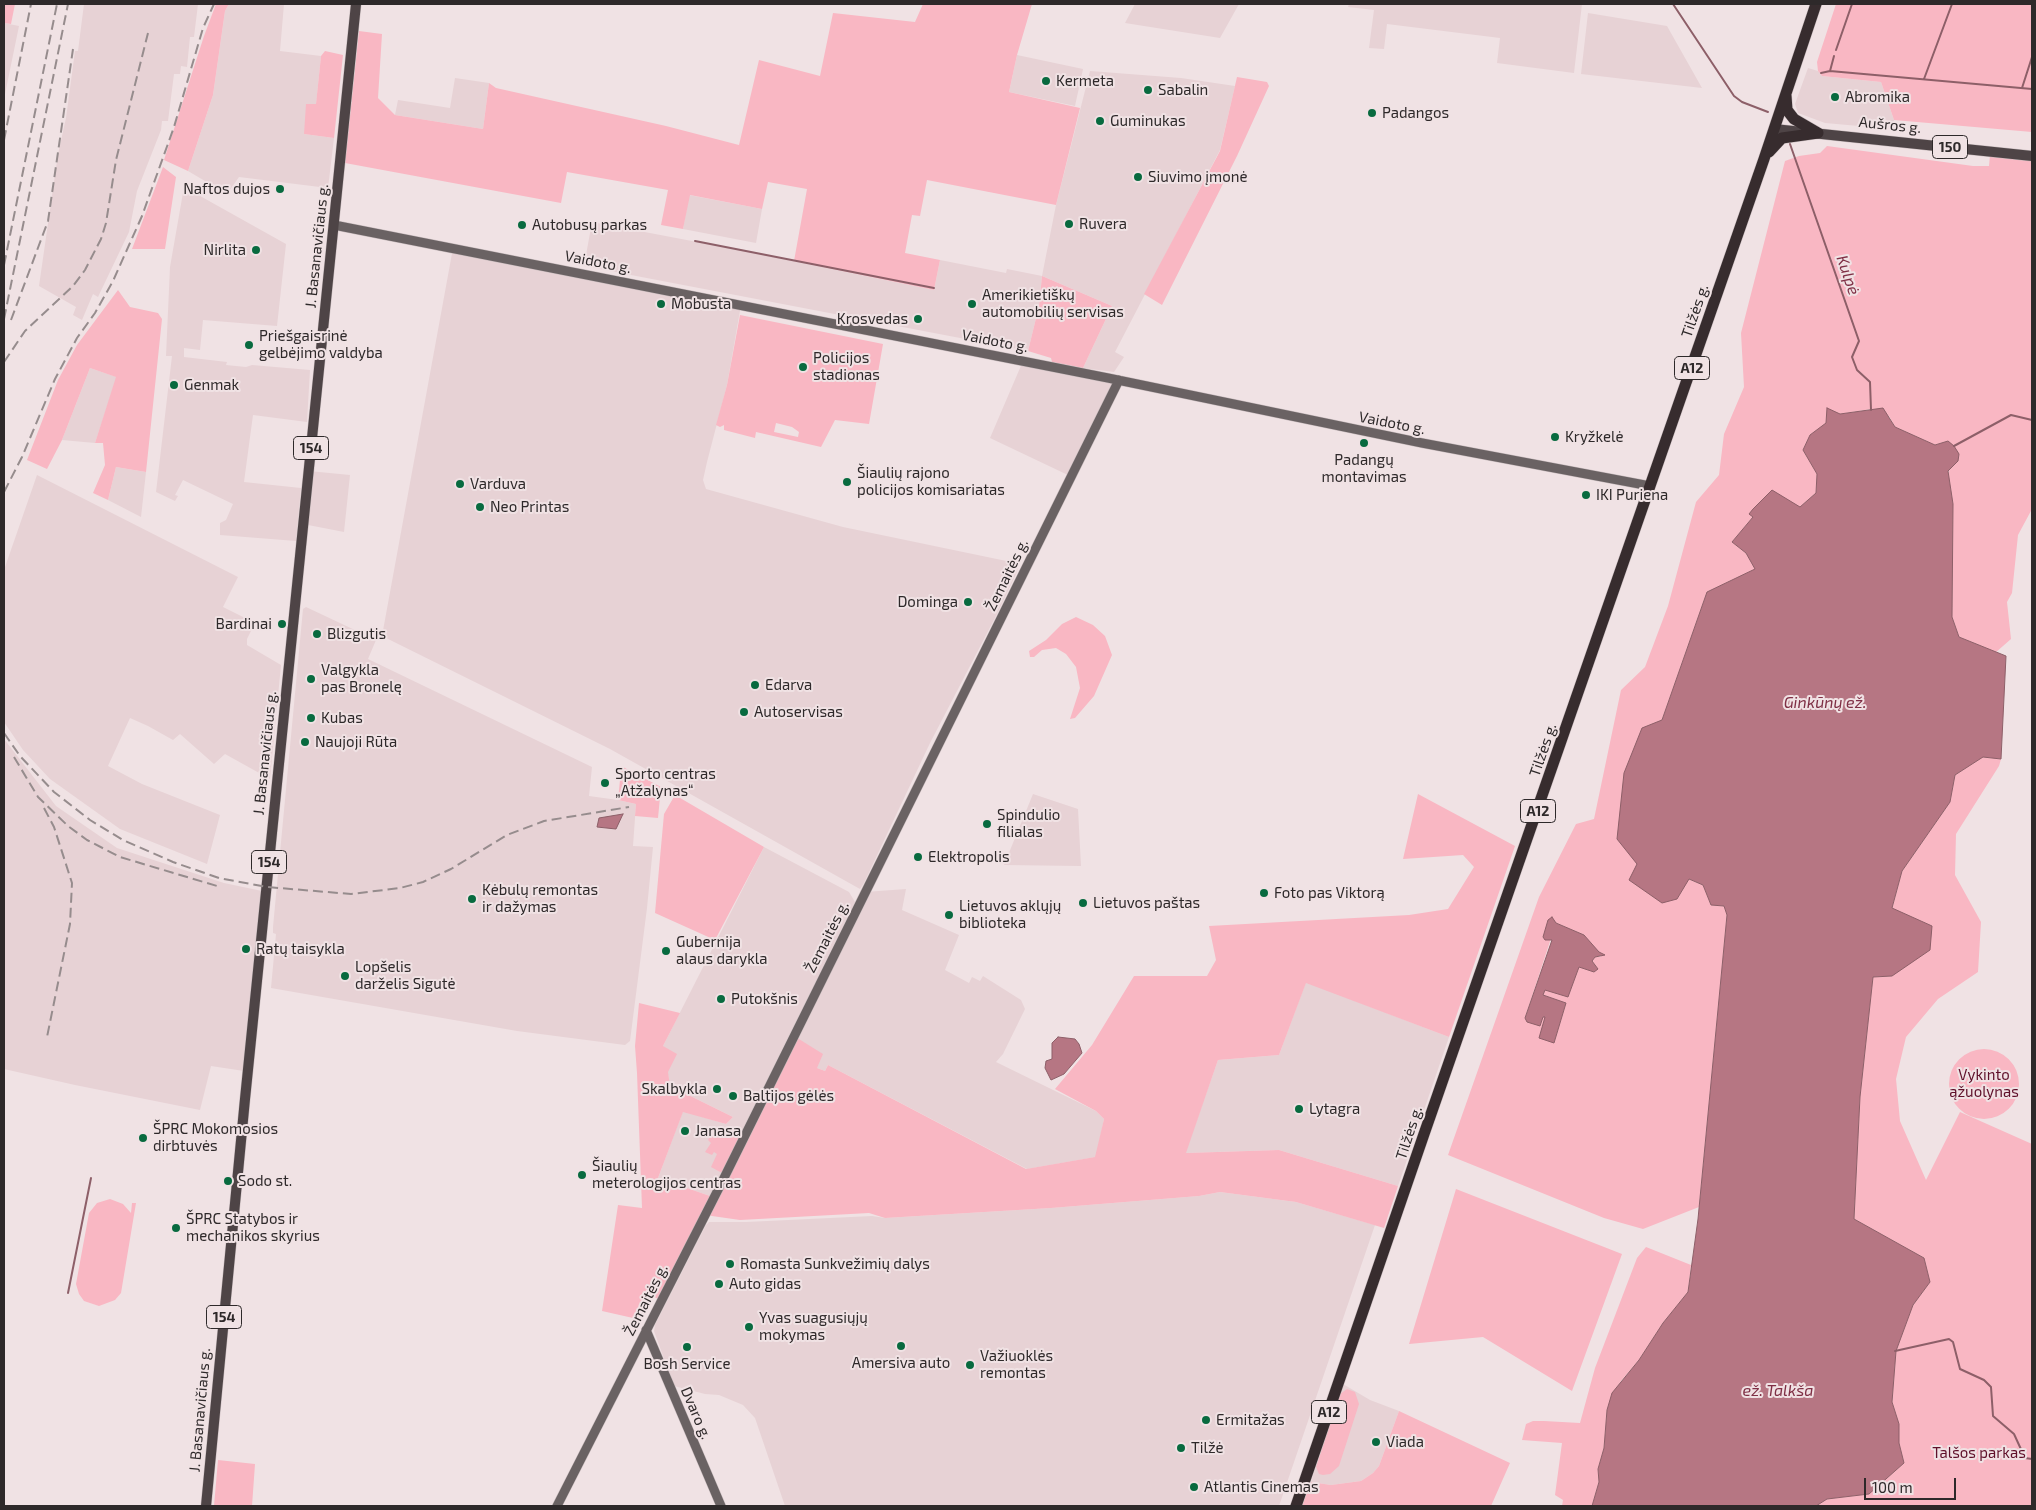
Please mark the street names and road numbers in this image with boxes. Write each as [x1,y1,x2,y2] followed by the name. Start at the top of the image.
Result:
[1858,113,1922,137] street label: Aušros g.
[1932,136,1968,158] road number: 150
[302,183,332,309] street label: J. Basanavičiaus g.
[563,247,633,277] street label: Vaidoto g.
[1677,282,1713,340] street label: Tilžės g.
[960,326,1030,356] street label: Vaidoto g.
[1674,356,1710,379] road number: A12
[1357,408,1427,438] street label: Vaidoto g.
[294,436,328,459] road number: 154
[982,536,1032,614] street label: Žemaitės g.
[250,690,280,816] street label: J. Basanavičiaus g.
[1525,721,1561,779] street label: Tilžės g.
[1520,799,1556,822] road number: A12
[252,850,286,874] road number: 154
[801,898,853,976] street label: Žemaitės g.
[1392,1104,1426,1162] street label: Tilžės g.
[620,1261,672,1339] street label: Žemaitės g.
[206,1305,242,1328] road number: 154
[186,1347,214,1473] street label: J. Basanavičiaus g.
[677,1384,715,1442] street label: Dvaro g.
[1312,1400,1346,1424] road number: A12

